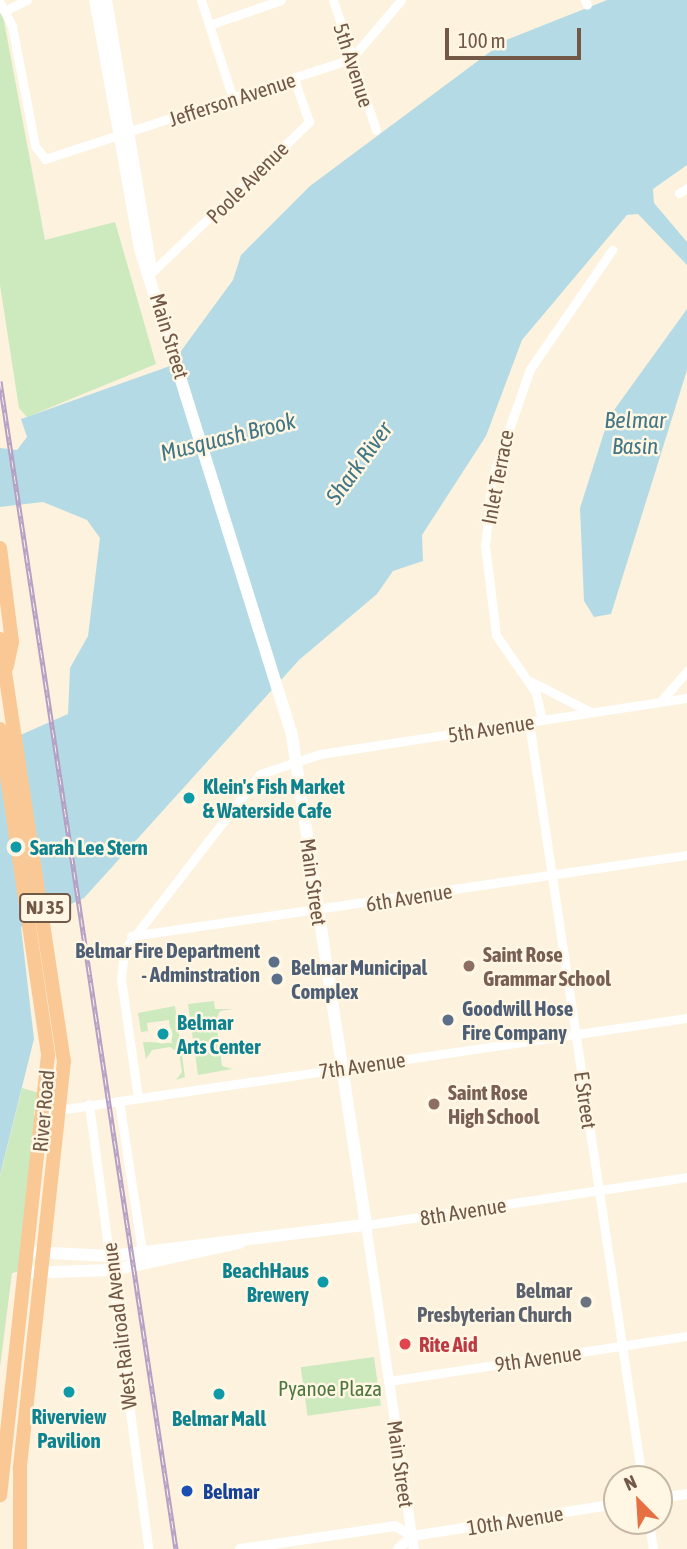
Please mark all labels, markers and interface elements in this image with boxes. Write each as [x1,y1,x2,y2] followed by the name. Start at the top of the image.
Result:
[449,14,586,58] scale bar
[329,20,379,110] street label: 5th Avenue
[458,28,506,52] text: 100 m
[165,67,299,131] street label: Jefferson Avenue
[201,136,293,228] street label: Poole Avenue
[145,290,195,382] street label: Main Street
[604,406,666,460] water label: Belmar Basin
[157,407,299,467] water label: Musquash Brook
[320,417,398,509] water label: Shark River
[475,428,519,526] street label: Inlet Terrace
[446,709,536,747] street label: 5th Avenue
[203,773,345,823] place label: Klein's Fish Market & Waterside Cafe
[181,790,197,806] marker: Klein's Fish Market & Waterside Cafe
[30,834,148,860] place label: Sarah Lee Stern
[295,837,333,927] street label: Main Street
[8,839,24,855] marker: Sarah Lee Stern
[364,878,454,916] street label: 6th Avenue
[19,893,71,924] road number: NJ 35
[75,937,260,987] place label: Belmar Fire Department - Adminstration
[483,941,611,991] place label: Saint Rose Grammar School
[266,954,282,970] marker: Belmar Fire Department - Adminstration
[291,954,427,1004] place label: Belmar Municipal Complex
[461,958,477,974] marker: Saint Rose Grammar School
[269,971,285,987] marker: Belmar Municipal Complex
[462,995,573,1045] place label: Goodwill Hose Fire Company
[177,1009,260,1059] place label: Belmar Arts Center
[440,1012,456,1028] marker: Goodwill Hose Fire Company
[155,1026,171,1042] marker: Belmar Arts Center
[317,1046,407,1084] street label: 7th Avenue
[27,1069,59,1153] street label: River Road
[569,1070,603,1130] street label: E Street
[448,1079,539,1129] place label: Saint Rose High School
[426,1096,442,1112] marker: Saint Rose High School
[418,1192,508,1230] street label: 8th Avenue
[96,1241,142,1411] street label: West Railroad Avenue
[222,1257,309,1307] place label: BeachHaus Brewery
[315,1274,331,1290] marker: BeachHaus Brewery
[417,1277,572,1327] place label: Belmar Presbyterian Church
[578,1294,594,1310] marker: Belmar Presbyterian Church
[419,1331,478,1357] place label: Rite Aid
[397,1336,413,1352] marker: Rite Aid
[493,1339,583,1377] street label: 9th Avenue
[278,1375,382,1401] park label: Pyanoe Plaza
[61,1384,77,1400] marker: Riverview Pavilion
[211,1386,227,1402] marker: Belmar Mall
[32,1403,106,1453] place label: Riverview Pavilion
[172,1405,266,1431] place label: Belmar Mall
[382,1419,420,1509] street label: Main Street
[603,1465,673,1535] north arrow
[621,1470,640,1495] text: N
[203,1478,259,1504] place label: Belmar
[177,1481,197,1501] marker: Belmar
[465,1500,565,1540] street label: 10th Avenue

